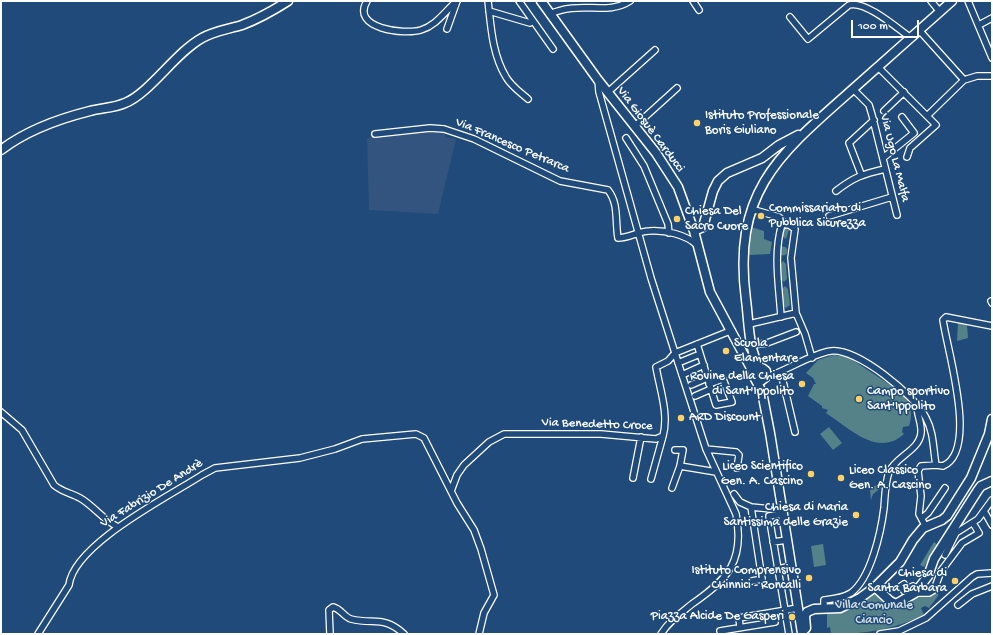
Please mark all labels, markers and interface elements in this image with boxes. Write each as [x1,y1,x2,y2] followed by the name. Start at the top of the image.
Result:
[853,12,921,38] scale bar
[858,20,888,34] text: 100 m
[613,84,687,176] street label: Via Giosuè Carducci
[705,108,819,139] place label: Istituto Professionale Boris Giuliano
[875,112,913,204] street label: Via Ugo La Malfa
[453,115,571,177] street label: Via Francesco Petrarca
[692,118,702,128] marker: Istituto Professionale Boris Giuliano
[769,201,866,232] place label: Commissariato di Pubblica Sicurezza
[685,204,748,235] place label: Chiesa Del Sacro Cuore
[756,211,766,221] marker: Commissariato di Pubblica Sicurezza
[672,214,682,224] marker: Chiesa Del Sacro Cuore
[734,336,798,367] place label: Scuola Elamentare
[721,346,731,356] marker: Scuola Elamentare
[690,369,794,400] place label: Rovine della Chiesa di Sant'Ippolito
[797,379,807,389] marker: Rovine della Chiesa di Sant'Ippolito
[867,384,950,415] place label: Campo sportivo Sant'Ippolito
[854,394,864,404] marker: Campo sportivo Sant'Ippolito
[689,410,760,426] place label: ARD Discount
[676,413,686,423] marker: ARD Discount
[541,415,653,435] street label: Via Benedetto Croce
[98,456,206,532] street label: Via Fabrizio De Andrè
[721,459,803,490] place label: Liceo Scientifico Gen. A. Cascino
[849,463,931,494] place label: Liceo Classico Gen. A. Cascino
[806,469,816,479] marker: Liceo Scientifico Gen. A. Cascino
[836,473,846,483] marker: Liceo Classico Gen. A. Cascino
[723,500,848,531] place label: Chiesa di Maria Santissima delle Grazie
[851,510,861,520] marker: Chiesa di Maria Santissima delle Grazie
[691,563,801,594] place label: Istituto Comprensivo Chinnici - Roncalli
[868,566,947,597] place label: Chiesa di Santa Barbara
[804,573,814,583] marker: Istituto Comprensivo Chinnici - Roncalli
[950,576,960,586] marker: Chiesa di Santa Barbara
[835,598,913,629] park label: Villa Comunale Ciancio
[651,609,784,625] place label: Piazza Alcide De Gasperi
[787,612,797,622] marker: Piazza Alcide De Gasperi

